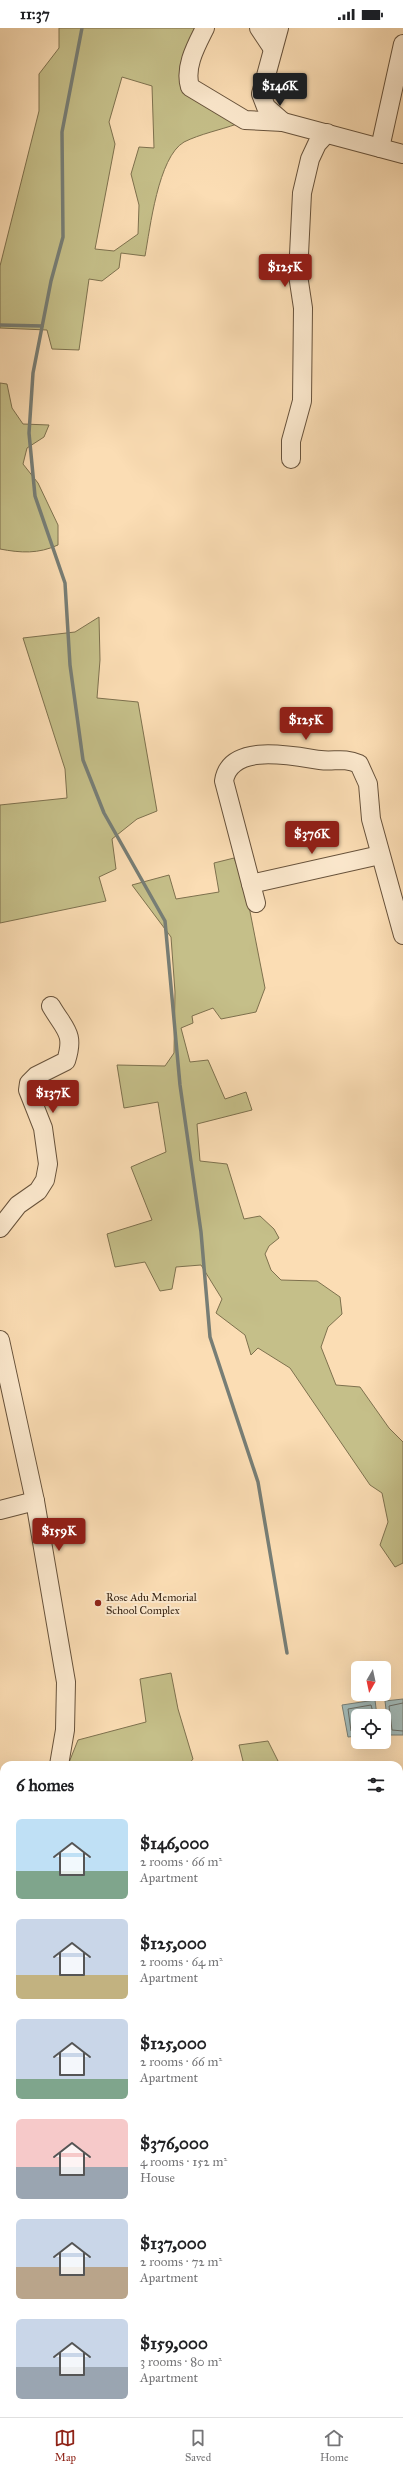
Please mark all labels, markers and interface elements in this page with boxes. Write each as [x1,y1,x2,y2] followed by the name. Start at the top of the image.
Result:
[20,5,50,23] text: 11:37
[252,73,308,107] pin: $146K
[262,78,298,94] text: $146K
[257,254,313,288] pin: $125K
[268,259,302,275] text: $125K
[278,707,334,741] pin: $125K
[289,712,323,728] text: $125K
[284,821,340,855] pin: $376K
[294,826,330,842] text: $376K
[25,1080,81,1114] pin: $137K
[36,1085,70,1101] text: $137K
[31,1518,87,1552] pin: $159K
[41,1523,77,1539] text: $159K
[106,1591,197,1617] place label: Rose Adu Memorial School Complex
[93,1598,103,1608] marker: Rose Adu Memorial School Complex
[351,1661,391,1701] north arrow
[351,1661,391,1749] map controls
[351,1709,391,1749] button: locate
[365,1774,387,1796] icon: filters
[16,1775,74,1796] text: 6 homes
[140,1833,209,1854] text: $146,000
[48,1835,96,1883] icon: home
[140,1854,222,1870] text: 2 rooms · 66 m²
[140,1870,198,1886] text: Apartment
[140,1933,207,1954] text: $125,000
[48,1935,96,1983] icon: home
[140,1954,223,1970] text: 2 rooms · 64 m²
[140,1970,198,1986] text: Apartment
[140,2033,207,2054] text: $125,000
[48,2035,96,2083] icon: home
[140,2054,222,2070] text: 2 rooms · 66 m²
[140,2070,198,2086] text: Apartment
[140,2133,209,2154] text: $376,000
[48,2135,96,2183] icon: home
[140,2154,227,2170] text: 4 rooms · 152 m²
[140,2170,175,2186] text: House
[140,2233,207,2254] text: $137,000
[48,2235,96,2283] icon: home
[140,2254,222,2270] text: 2 rooms · 72 m²
[140,2270,198,2286] text: Apartment
[140,2333,208,2354] text: $159,000
[48,2335,96,2383] icon: home
[140,2354,222,2370] text: 3 rooms · 80 m²
[140,2370,198,2386] text: Apartment
[54,2427,76,2464] tab: Map
[185,2427,211,2464] tab: Saved
[320,2427,349,2464] tab: Home

